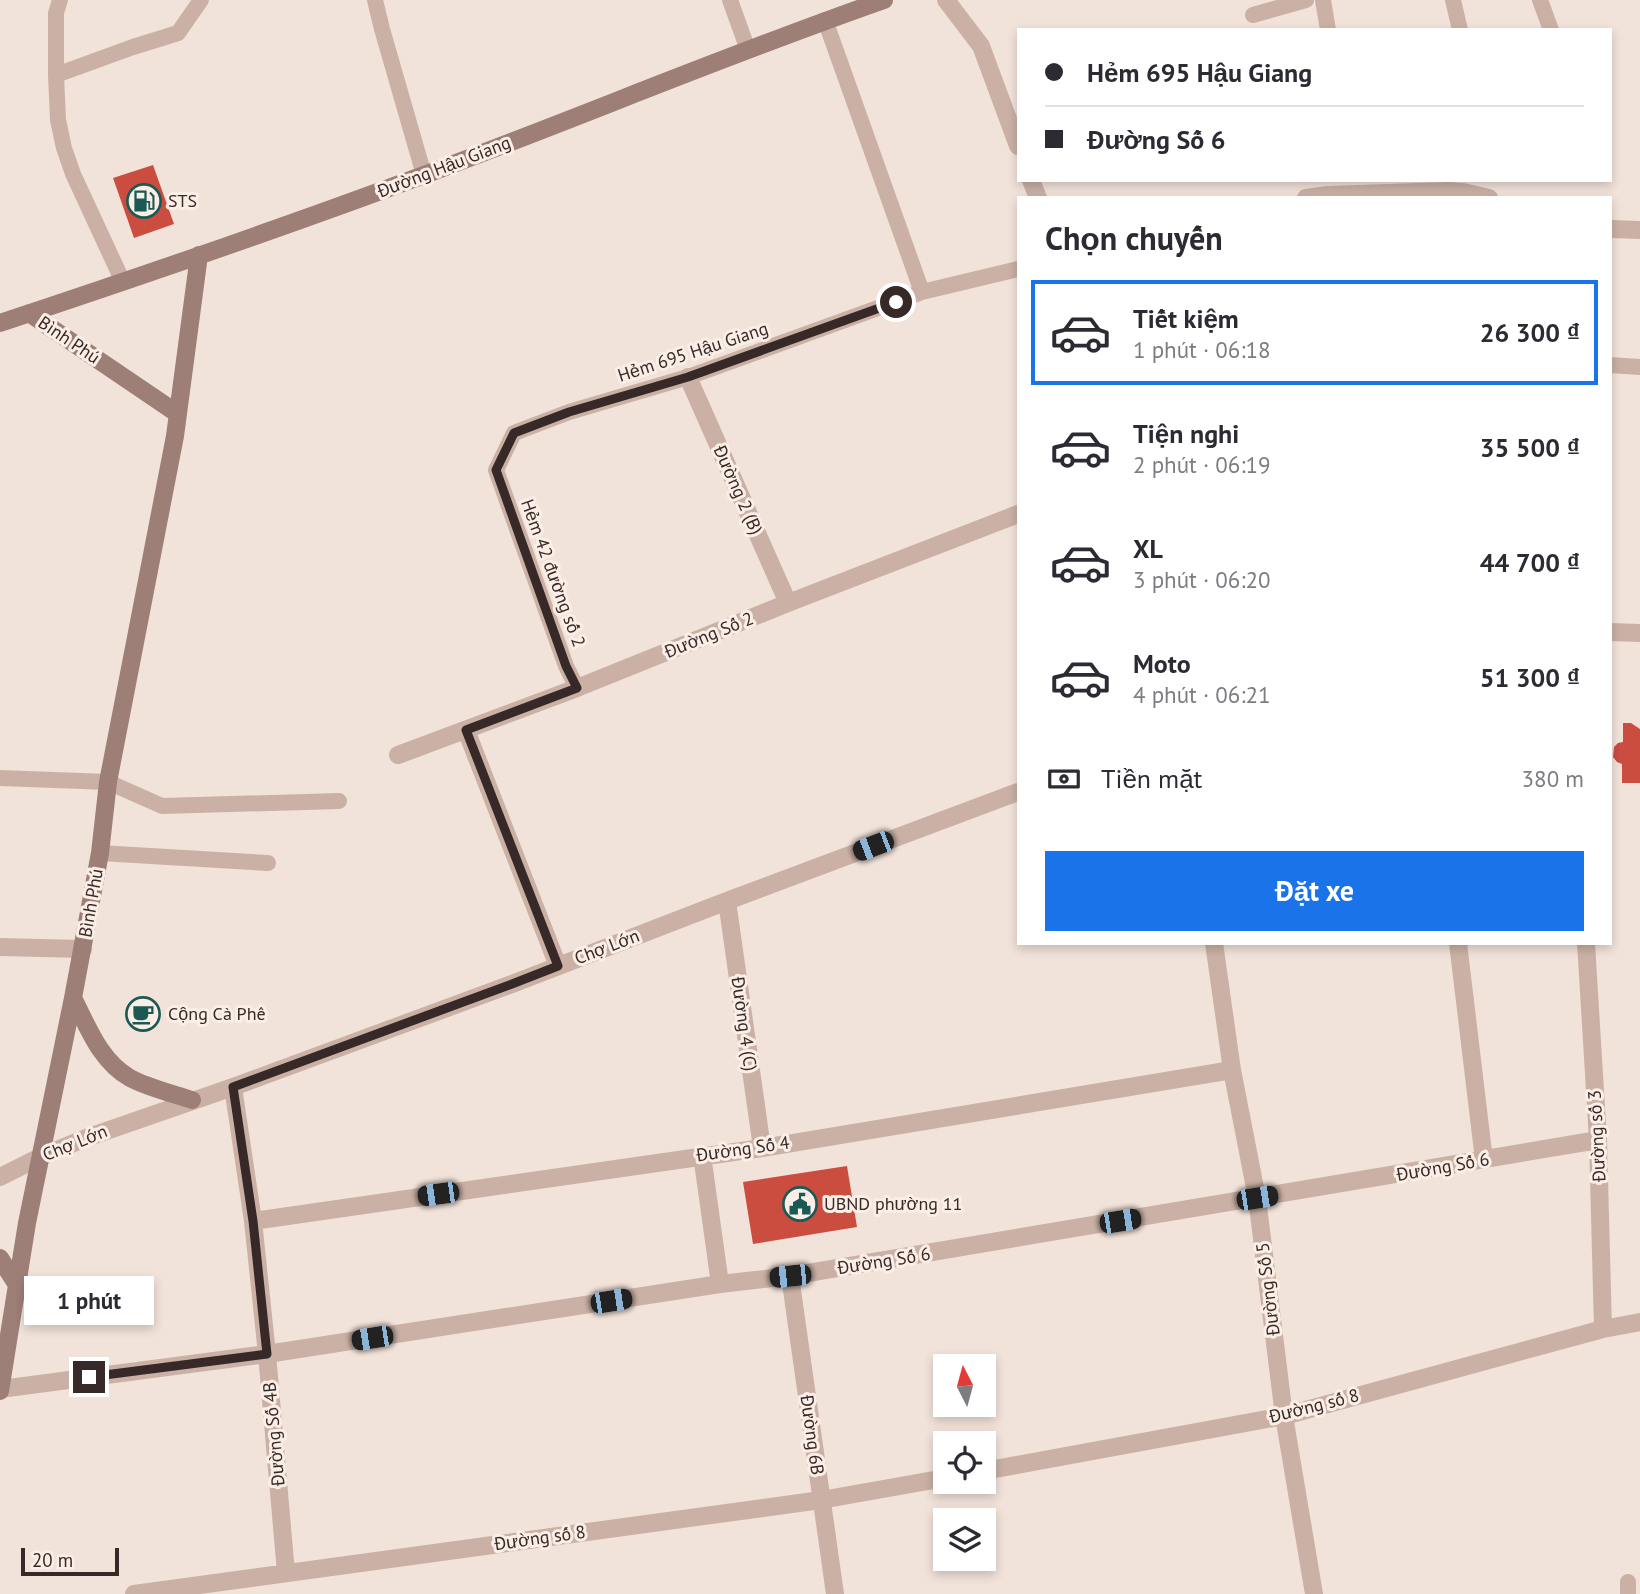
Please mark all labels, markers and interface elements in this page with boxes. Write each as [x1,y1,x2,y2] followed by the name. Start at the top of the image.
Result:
[1087,56,1312,89] text: Hẻm 695 Hậu Giang
[1087,123,1225,156] text: Đường Số 6
[373,131,514,203] street label: Đường Hậu Giang
[125,182,163,220] fuel station icon: STS
[168,189,197,212] place label: STS
[1045,217,1223,259] text: Chọn chuyến
[880,286,912,318] route start
[1049,301,1112,364] icon: car
[1133,302,1239,335] text: Tiết kiệm
[34,311,104,369] street label: Bình Phú
[615,316,771,387] street label: Hẻm 695 Hậu Giang
[1480,316,1580,349] text: 26 300 ₫
[1133,335,1271,364] text: 1 phút · 06:18
[1049,416,1112,479] icon: car
[1133,417,1239,450] text: Tiện nghi
[1480,431,1580,464] text: 35 500 ₫
[708,441,768,538] street label: Đường 2 (B)
[1133,450,1271,479] text: 2 phút · 06:19
[516,496,591,650] street label: Hẻm 42 đường số 2
[1049,531,1112,594] icon: car
[1133,532,1163,565] text: XL
[1480,546,1580,579] text: 44 700 ₫
[1133,565,1271,594] text: 3 phút · 06:20
[660,606,757,663] street label: Đường Số 2
[1049,646,1112,709] icon: car
[1133,647,1191,680] text: Moto
[1480,661,1580,694] text: 51 300 ₫
[1133,680,1271,709] text: 4 phút · 06:21
[1045,760,1083,798] icon: cash
[1101,762,1202,795] text: Tiền mặt
[1522,764,1584,793] text: 380 m
[850,829,897,863] car
[1045,851,1584,931] button: Đặt xe
[73,867,108,939] street label: Bình Phú
[571,924,643,969] street label: Chợ Lớn
[726,974,762,1073] street label: Đường 4 (C)
[124,995,162,1033] cafe icon: Cộng Cà Phê
[168,1002,266,1025] place label: Cộng Cà Phê
[1583,1090,1610,1183] street label: Đường số 3
[39,1119,111,1166] street label: Chợ Lớn
[694,1131,791,1167] street label: Đường Số 4
[1394,1147,1491,1186] street label: Đường Số 6
[416,1181,461,1207] car
[1235,1184,1280,1212] car
[781,1185,819,1223] public building icon: UBND phường 11
[824,1192,962,1215] place label: UBND phường 11
[1098,1207,1143,1235] car
[1250,1241,1285,1338] street label: Đường Số 5
[835,1242,932,1279] street label: Đường Số 6
[769,1263,812,1289] car
[24,1276,154,1324] callout: 1 phút
[57,1286,121,1315] text: 1 phút
[589,1287,634,1315] car
[350,1324,395,1352] car
[933,1354,996,1418] north arrow
[933,1354,996,1571] map controls
[73,1361,105,1393] route end
[257,1381,290,1488] street label: Đường Số 4B
[1266,1383,1361,1428] street label: Đường số 8
[795,1393,829,1476] street label: Đường 6B
[933,1431,996,1494] button: locate
[933,1508,996,1571] button: layers
[492,1520,587,1555] street label: Đường số 8
[21,1545,119,1577] scale bar
[32,1548,73,1572] text: 20 m

